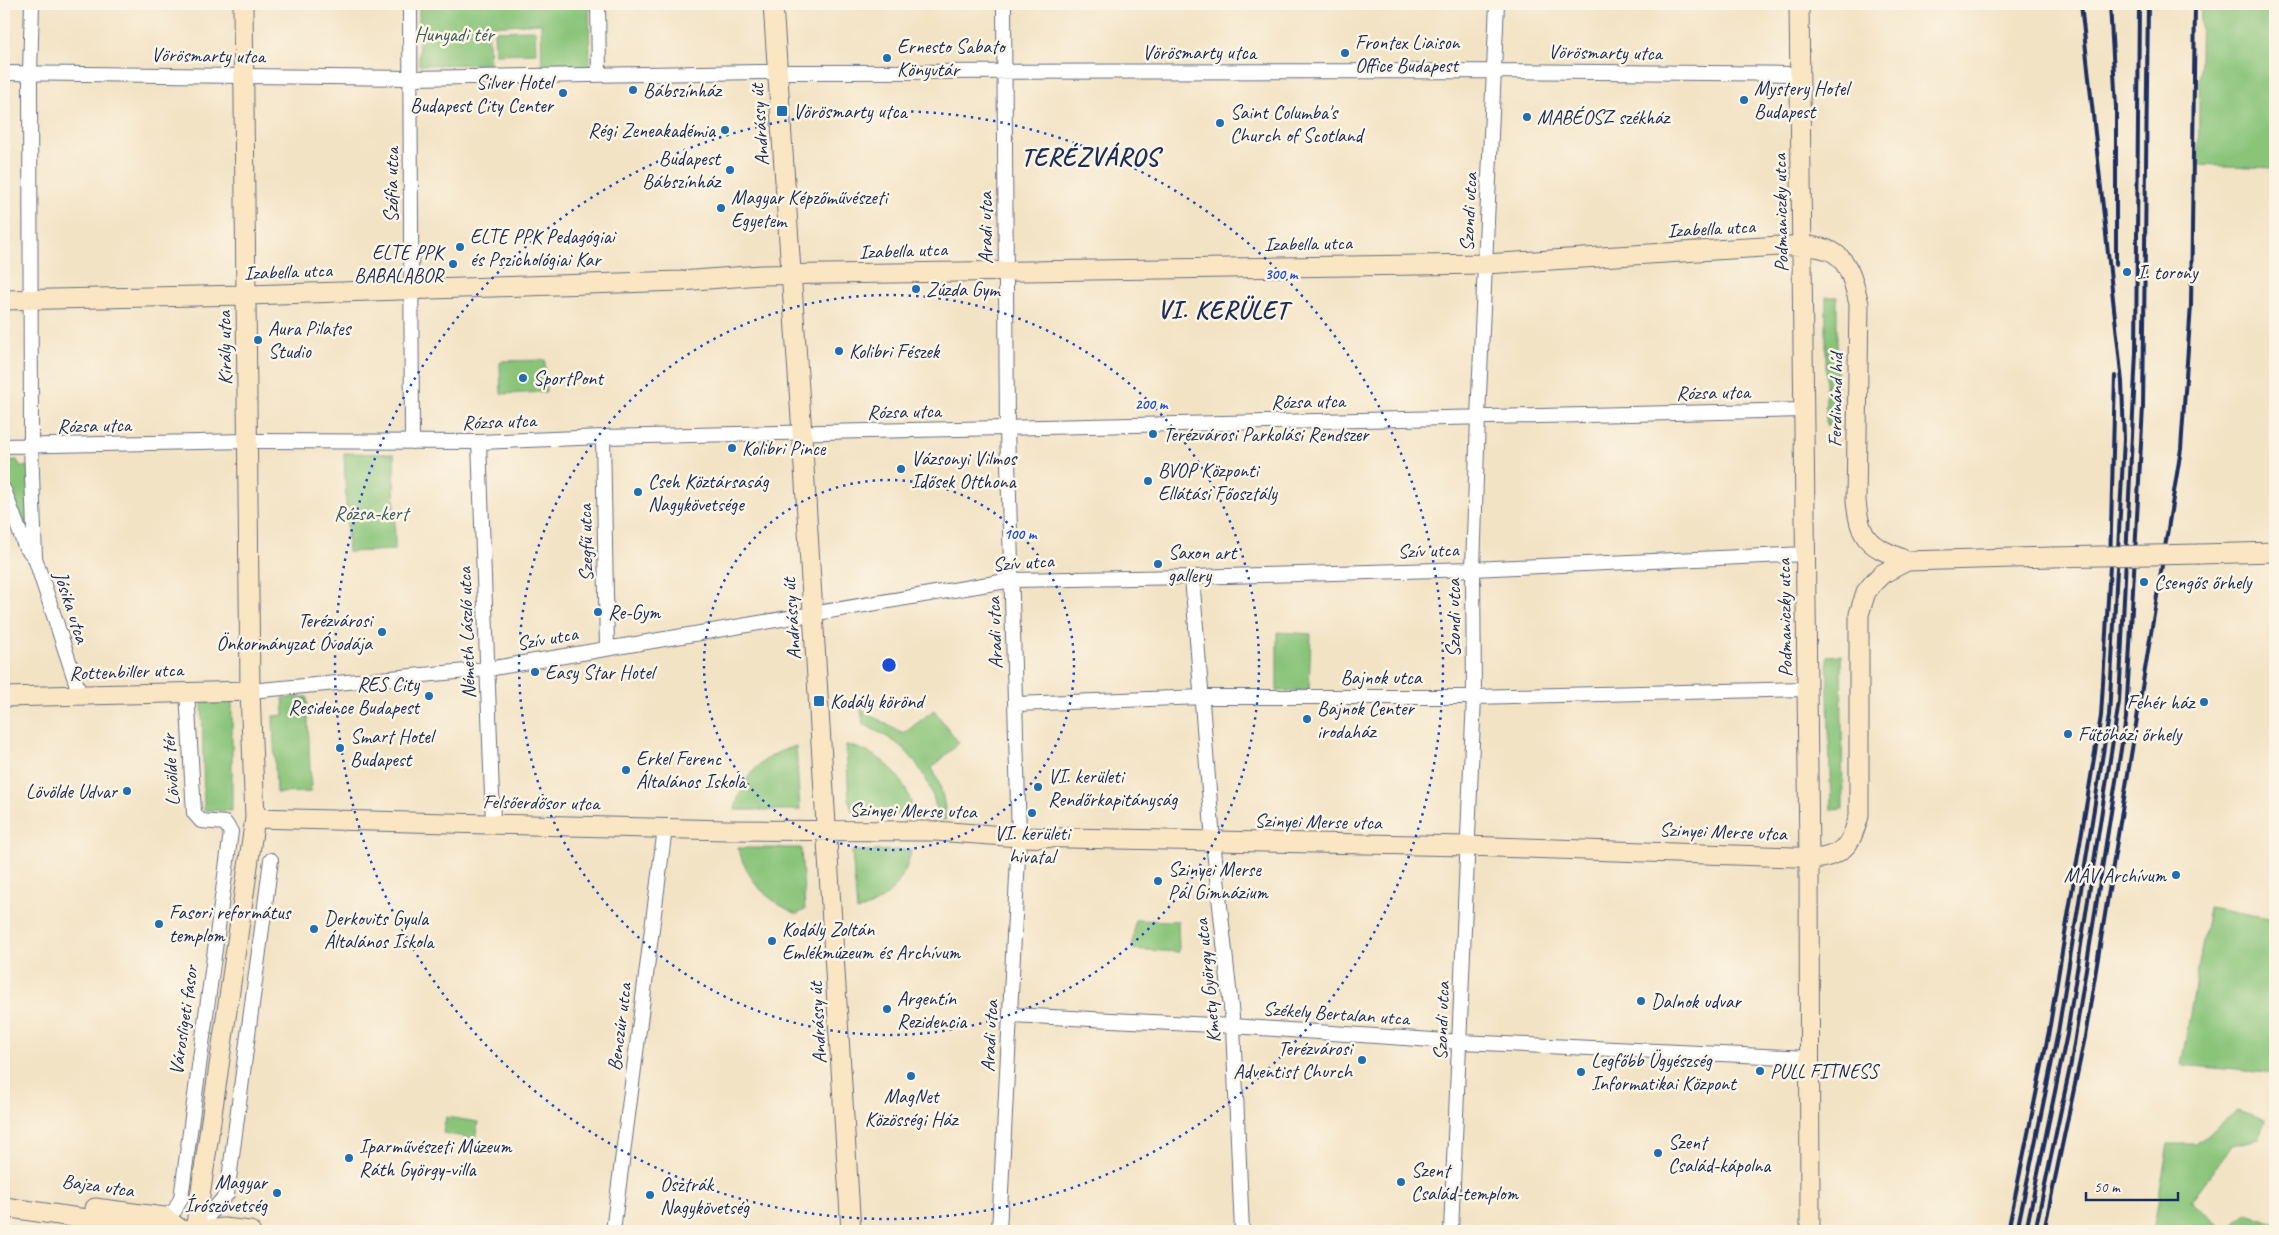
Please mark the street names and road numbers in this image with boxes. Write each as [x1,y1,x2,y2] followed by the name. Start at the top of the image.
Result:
[1548,39,1664,66] street label: Vörösmarty utca
[1142,40,1258,65] street label: Vörösmarty utca
[151,42,267,69] street label: Vörösmarty utca
[744,81,775,167] street label: Andrássy út
[379,145,404,223] street label: Szófia utca
[1767,152,1794,272] street label: Podmaniczky utca
[1454,171,1483,252] street label: Szondi utca
[973,191,998,264] street label: Aradi utca
[1666,214,1758,243] street label: Izabella utca
[1264,230,1354,257] street label: Izabella utca
[859,236,949,265] street label: Izabella utca
[244,257,334,286] street label: Izabella utca
[211,309,238,385] street label: Király utca
[1822,350,1849,447] street label: Ferdinánd híd
[1676,379,1752,406] street label: Rózsa utca
[1271,388,1347,415] street label: Rózsa utca
[867,398,943,425] street label: Rózsa utca
[462,408,538,435] street label: Rózsa utca
[57,412,133,439] street label: Rózsa utca
[572,502,599,582] street label: Szegfű utca
[1397,537,1461,564] street label: Szív utca
[992,548,1056,577] street label: Szív utca
[1771,557,1798,677] street label: Podmaniczky utca
[452,565,481,699] street label: Németh László utca
[48,567,95,647] street label: Jósika utca
[776,575,807,661] street label: Andrássy út
[1441,577,1466,657] street label: Szondi utca
[981,595,1008,669] street label: Aradi utca
[515,621,581,656] street label: Szív utca
[69,657,185,686] street label: Rottenbiller utca
[1340,665,1423,690] street label: Bajnok utca
[155,731,185,807] street label: Lövölde tér
[482,789,601,816] street label: Felsőerdősor utca
[849,797,978,824] street label: Szinyei Merse utca
[1254,808,1383,835] street label: Szinyei Merse utca
[1659,817,1788,846] street label: Szinyei Merse utca
[1188,916,1226,1044] street label: Kmety György utca
[163,962,204,1077] street label: Városligeti fasor
[803,979,832,1065] street label: Andrássy út
[602,980,638,1072] street label: Benczúr utca
[1428,980,1455,1061] street label: Szondi utca
[1262,996,1412,1031] street label: Székely Bertalan utca
[975,998,1004,1073] street label: Aradi utca
[60,1168,137,1203] street label: Bajza utca

